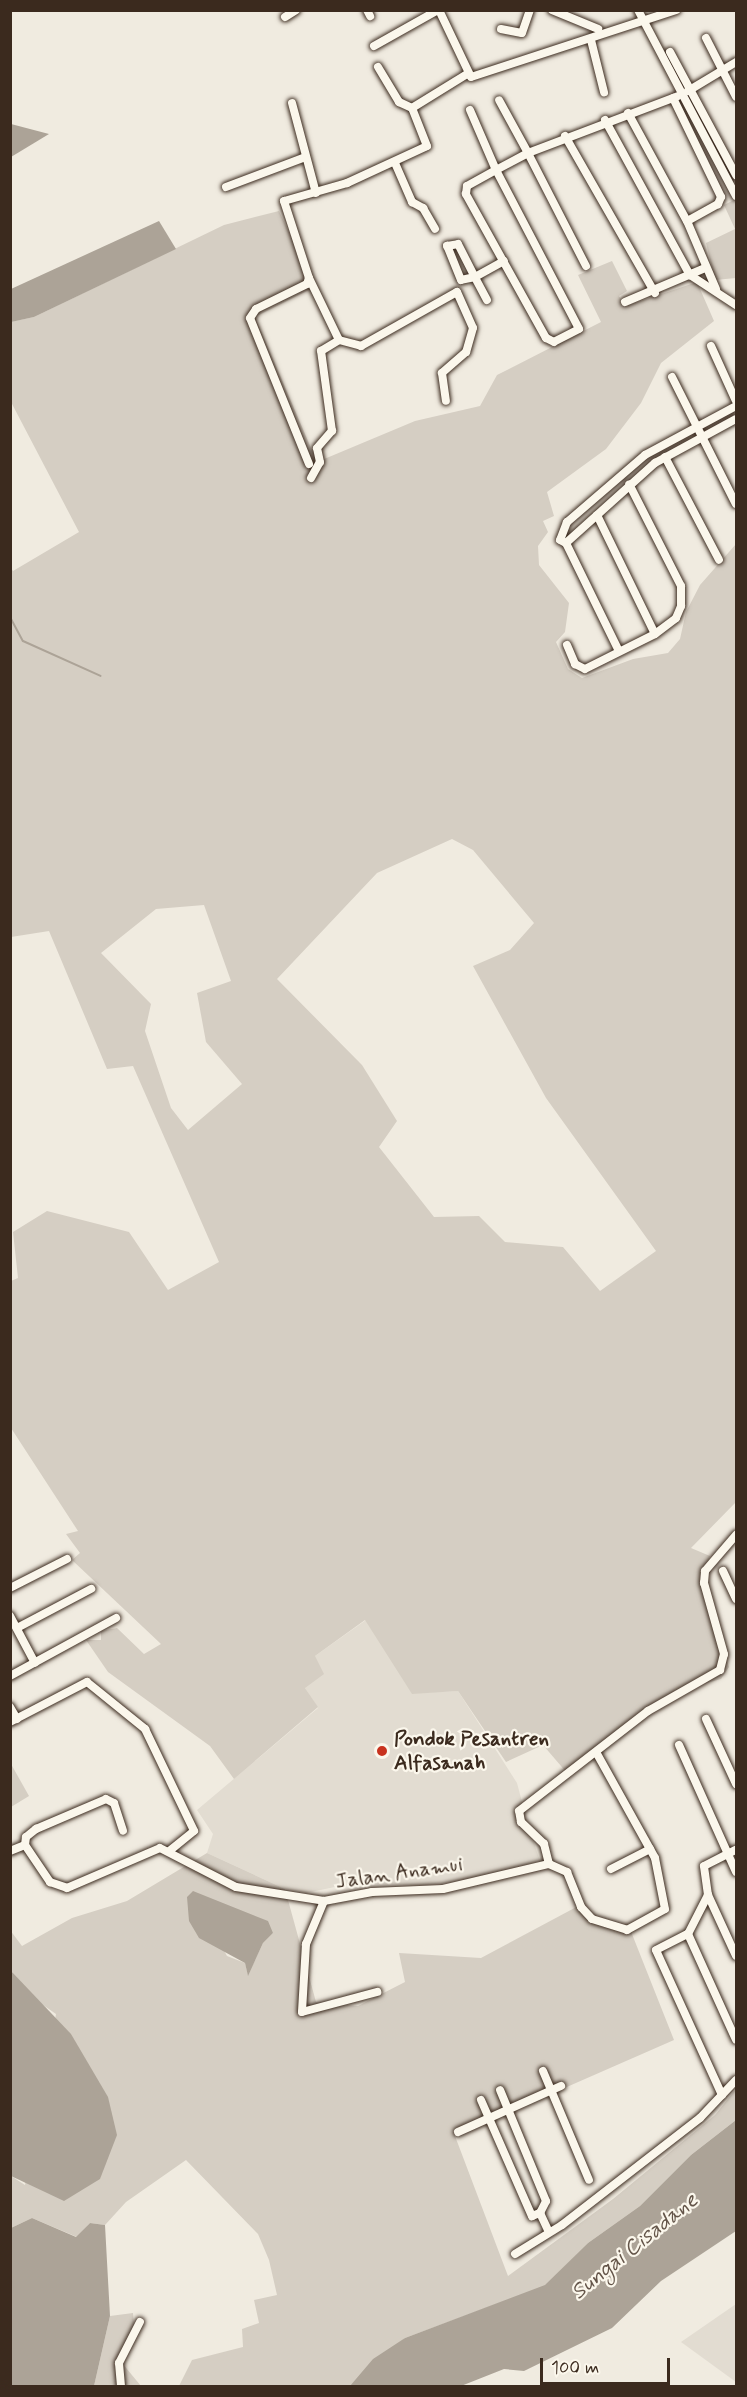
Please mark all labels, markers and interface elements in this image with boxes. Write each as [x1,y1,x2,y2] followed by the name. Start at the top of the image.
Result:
[394,1726,563,1776] place label: Pondok Pesantren Alfasanah
[375,1744,389,1758] marker: Pondok Pesantren Alfasanah
[332,1851,466,1895] street label: Jalan Anamui
[566,2188,704,2306] water label: Sungai Cisadane
[543,2346,674,2384] scale bar
[551,2356,599,2380] text: 100 m

